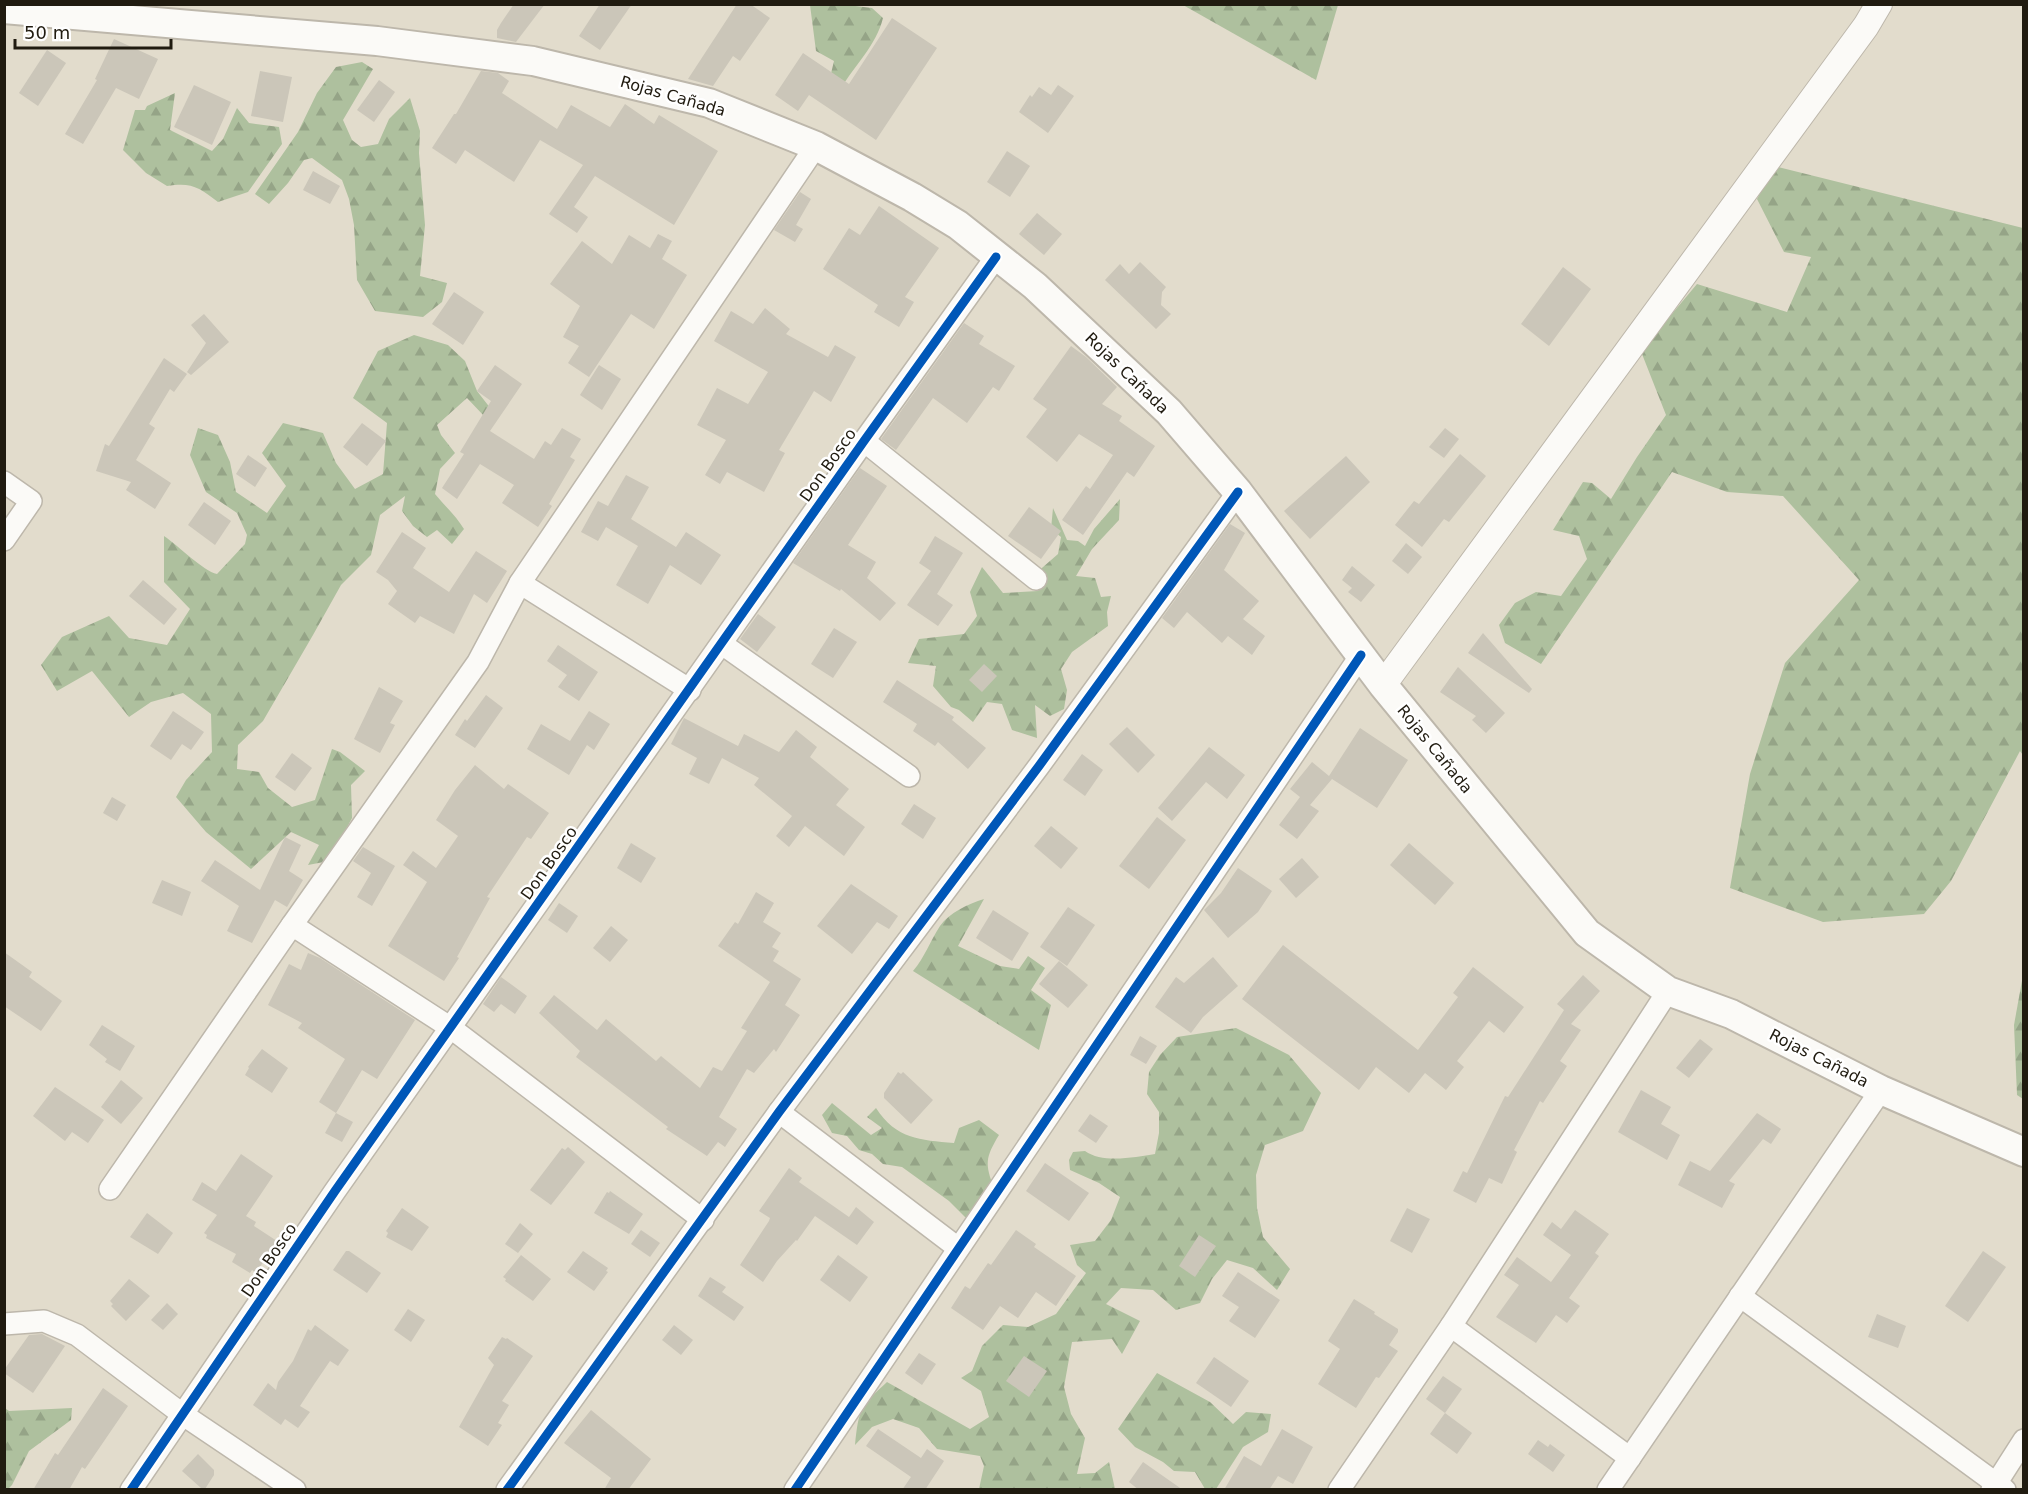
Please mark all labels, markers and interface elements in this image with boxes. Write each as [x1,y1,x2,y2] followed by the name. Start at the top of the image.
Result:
[15,12,171,50] scale bar
[24,22,70,43] text: 50 m
[618,72,728,120] street label: Rojas Cañada
[1081,328,1173,418] street label: Rojas Cañada
[796,425,860,505] street label: Don Bosco
[1393,701,1477,797] street label: Rojas Cañada
[517,823,581,903] street label: Don Bosco
[1766,1025,1872,1091] street label: Rojas Cañada
[237,1219,301,1301] street label: Don Bosco

